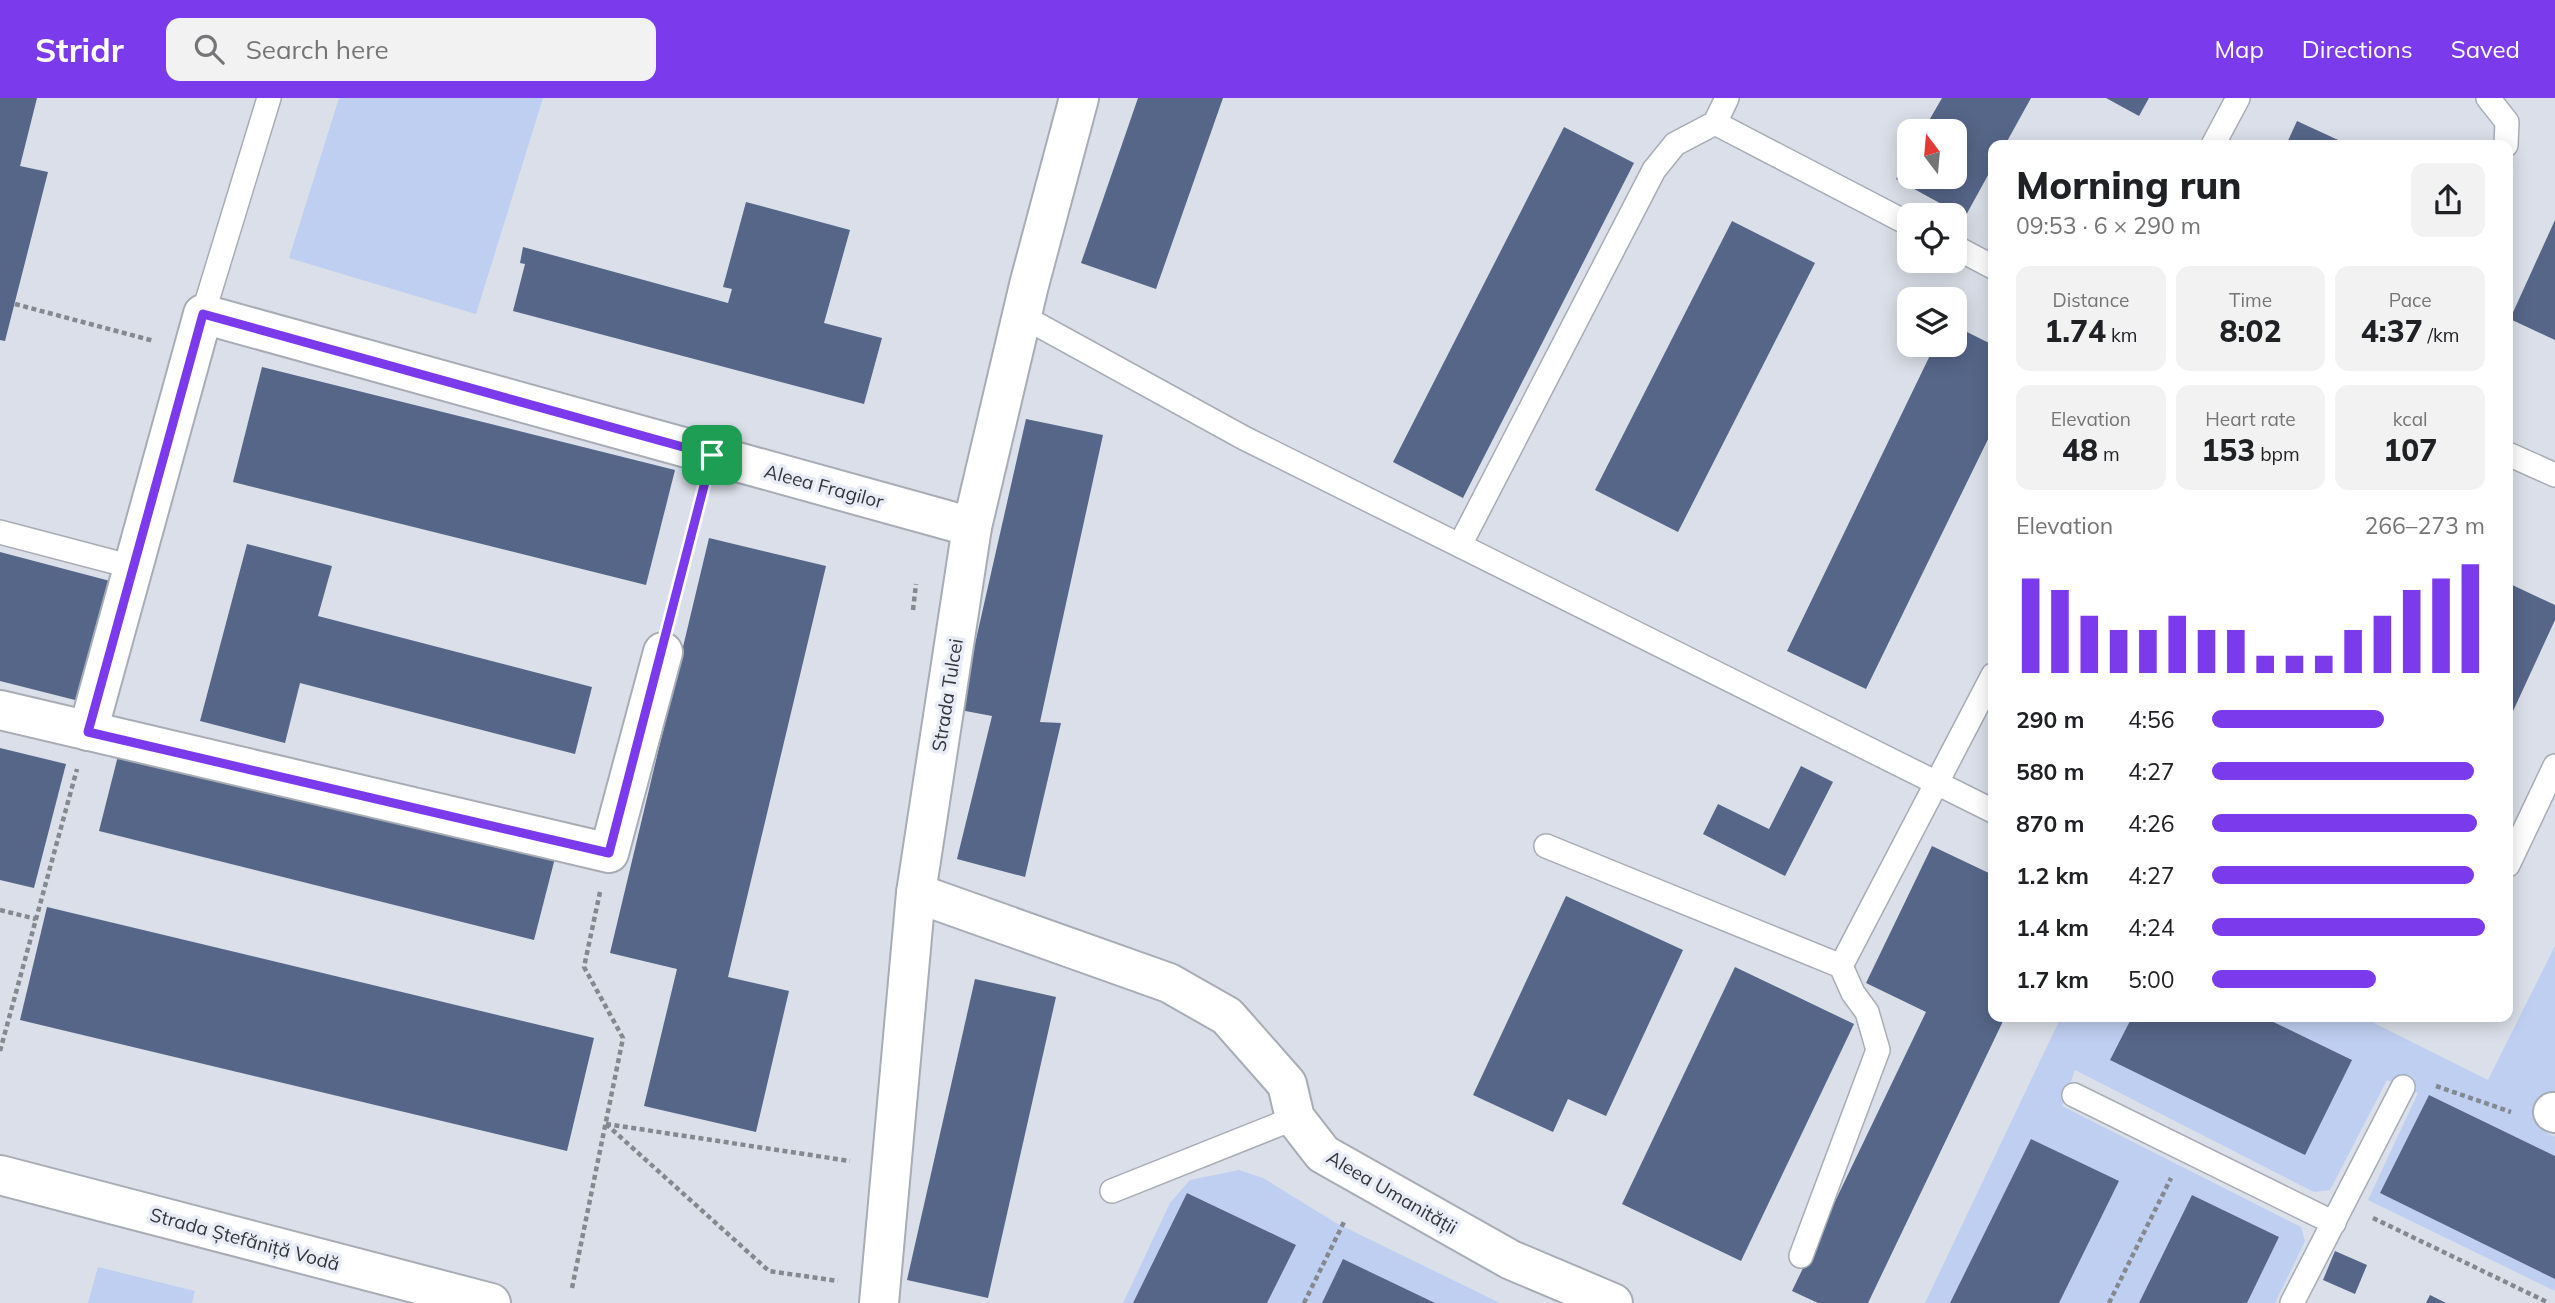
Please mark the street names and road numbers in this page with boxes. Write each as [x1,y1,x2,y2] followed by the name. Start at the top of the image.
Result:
[762,459,886,513] street label: Aleea Fragilor
[926,637,968,753] street label: Strada Tulcei
[1322,1145,1462,1240] street label: Aleea Umanității
[147,1202,342,1277] street label: Strada Ștefăniță Vodă

